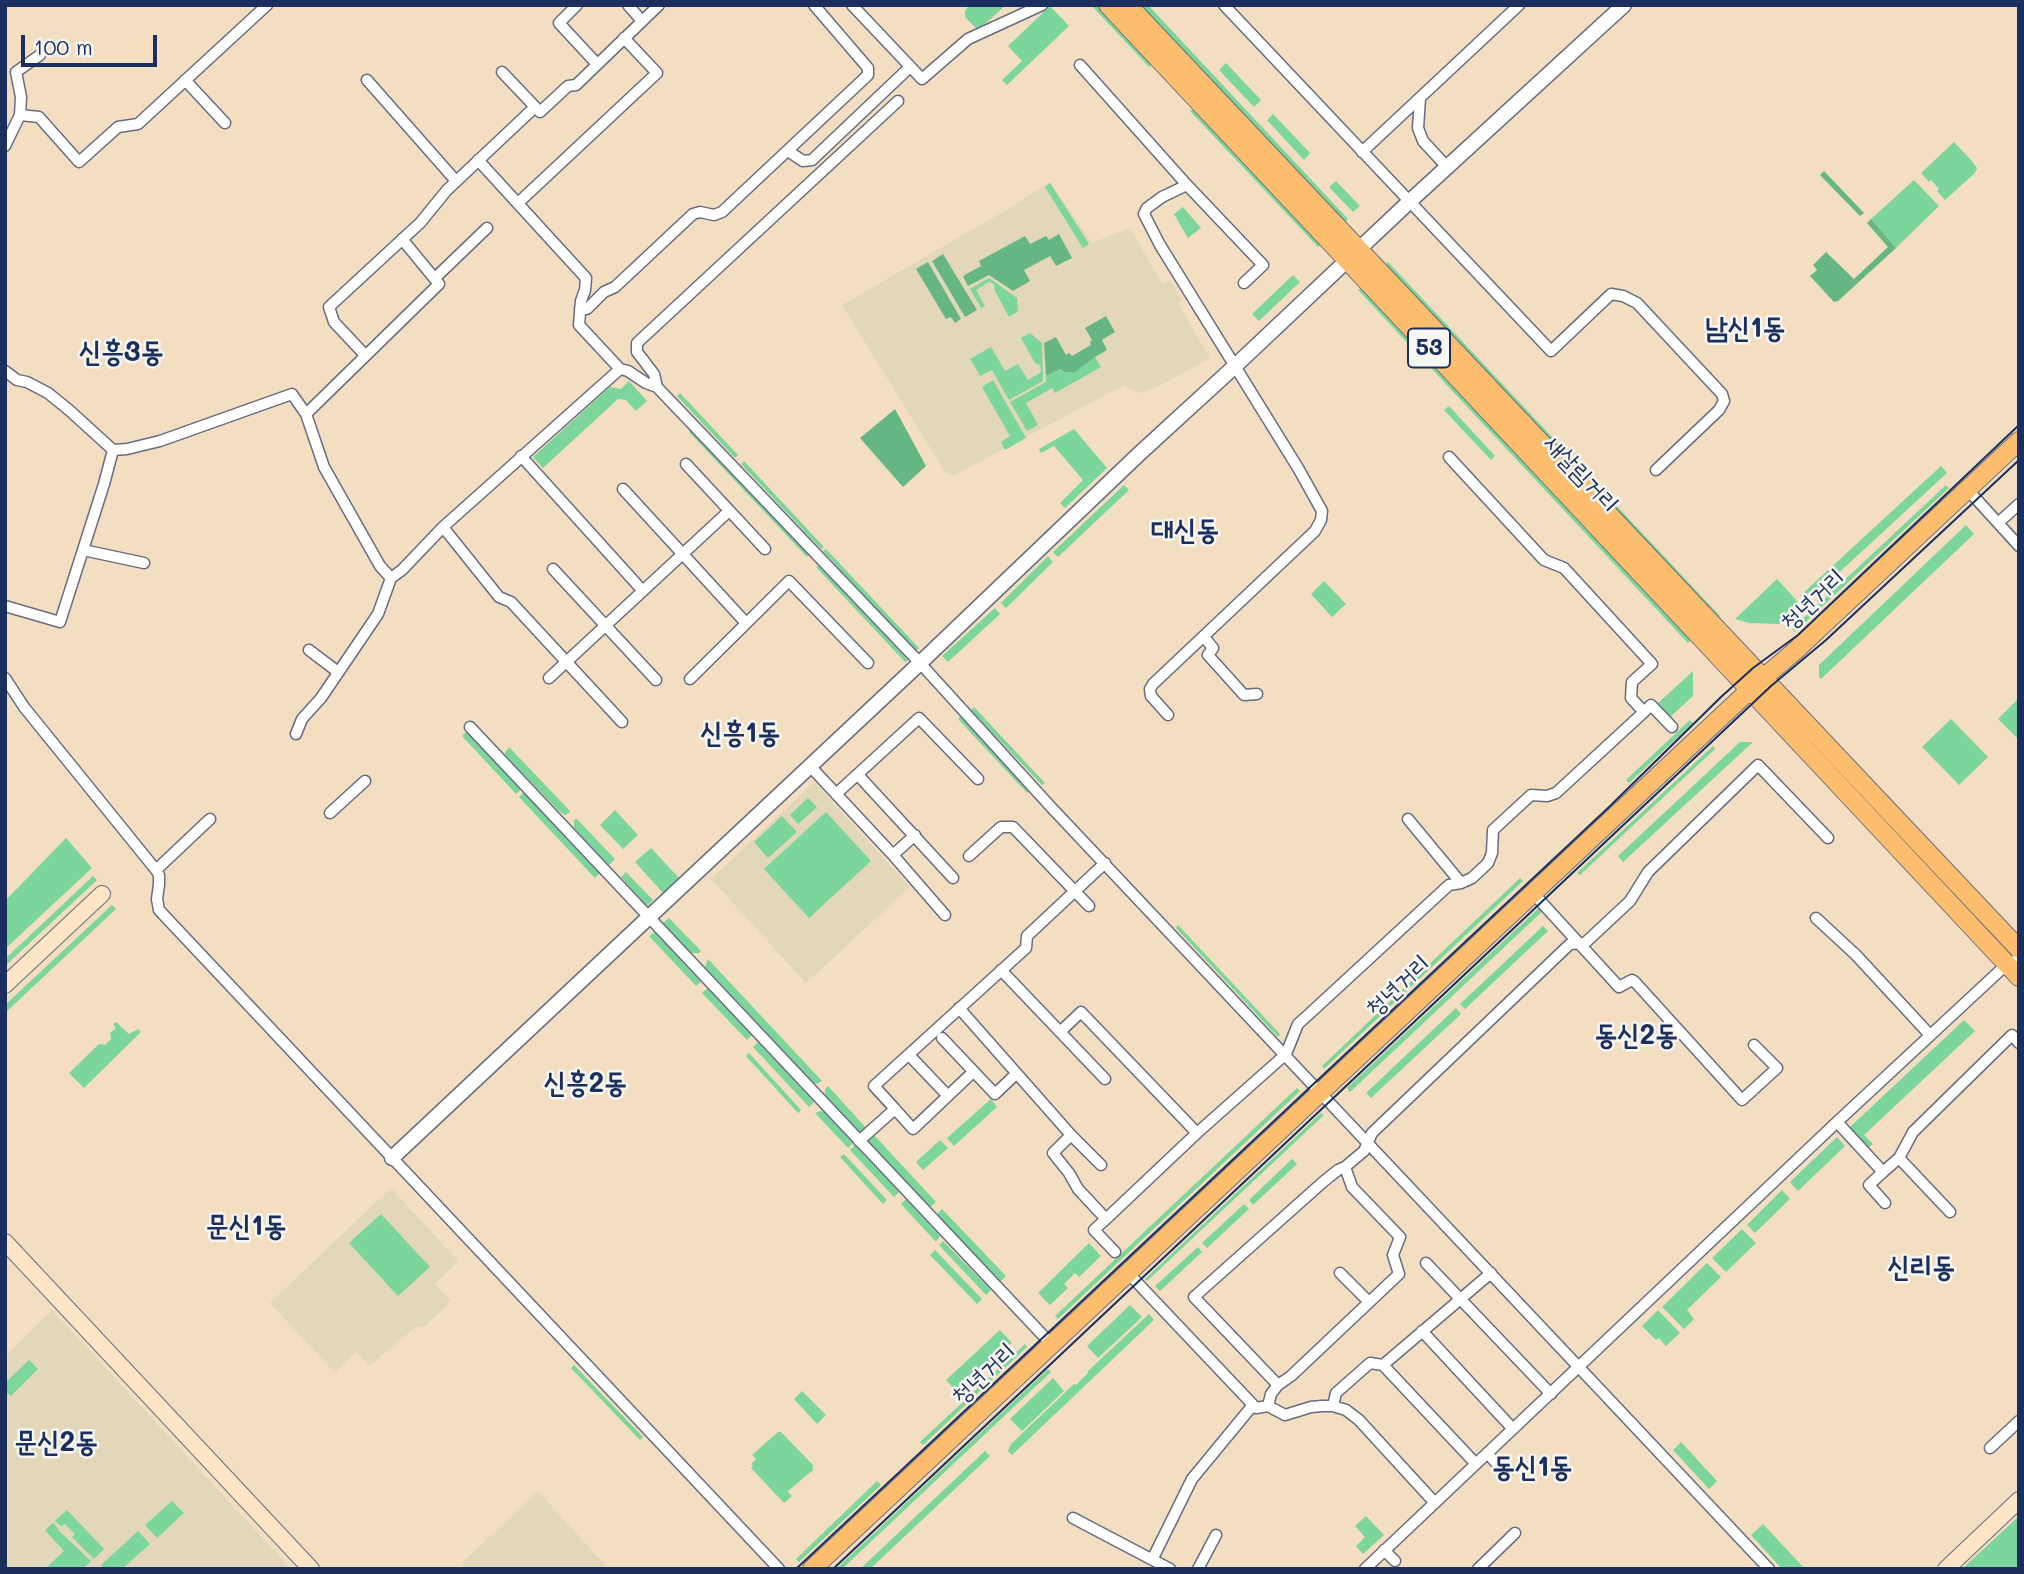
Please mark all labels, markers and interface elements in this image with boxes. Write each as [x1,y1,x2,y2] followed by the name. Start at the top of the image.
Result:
[24,21,161,65] scale bar
[34,33,93,60] text: 100 m
[1705,311,1785,345] district label: 남신1동
[1408,328,1450,368] road number: 53
[79,335,163,369] district label: 신흥3동
[1538,429,1624,519] street label: 새살림거리
[1151,513,1219,547] district label: 대신동
[1775,563,1851,637] street label: 청년거리
[700,716,780,750] district label: 신흥1동
[1360,949,1436,1023] street label: 청년거리
[1594,1018,1678,1052] district label: 동신2동
[543,1066,627,1100] district label: 신흥2동
[206,1209,286,1243] district label: 문신1동
[1887,1250,1955,1284] district label: 신리동
[946,1337,1022,1411] street label: 청년거리
[14,1425,98,1459] district label: 문신2동
[1492,1450,1572,1484] district label: 동신1동

